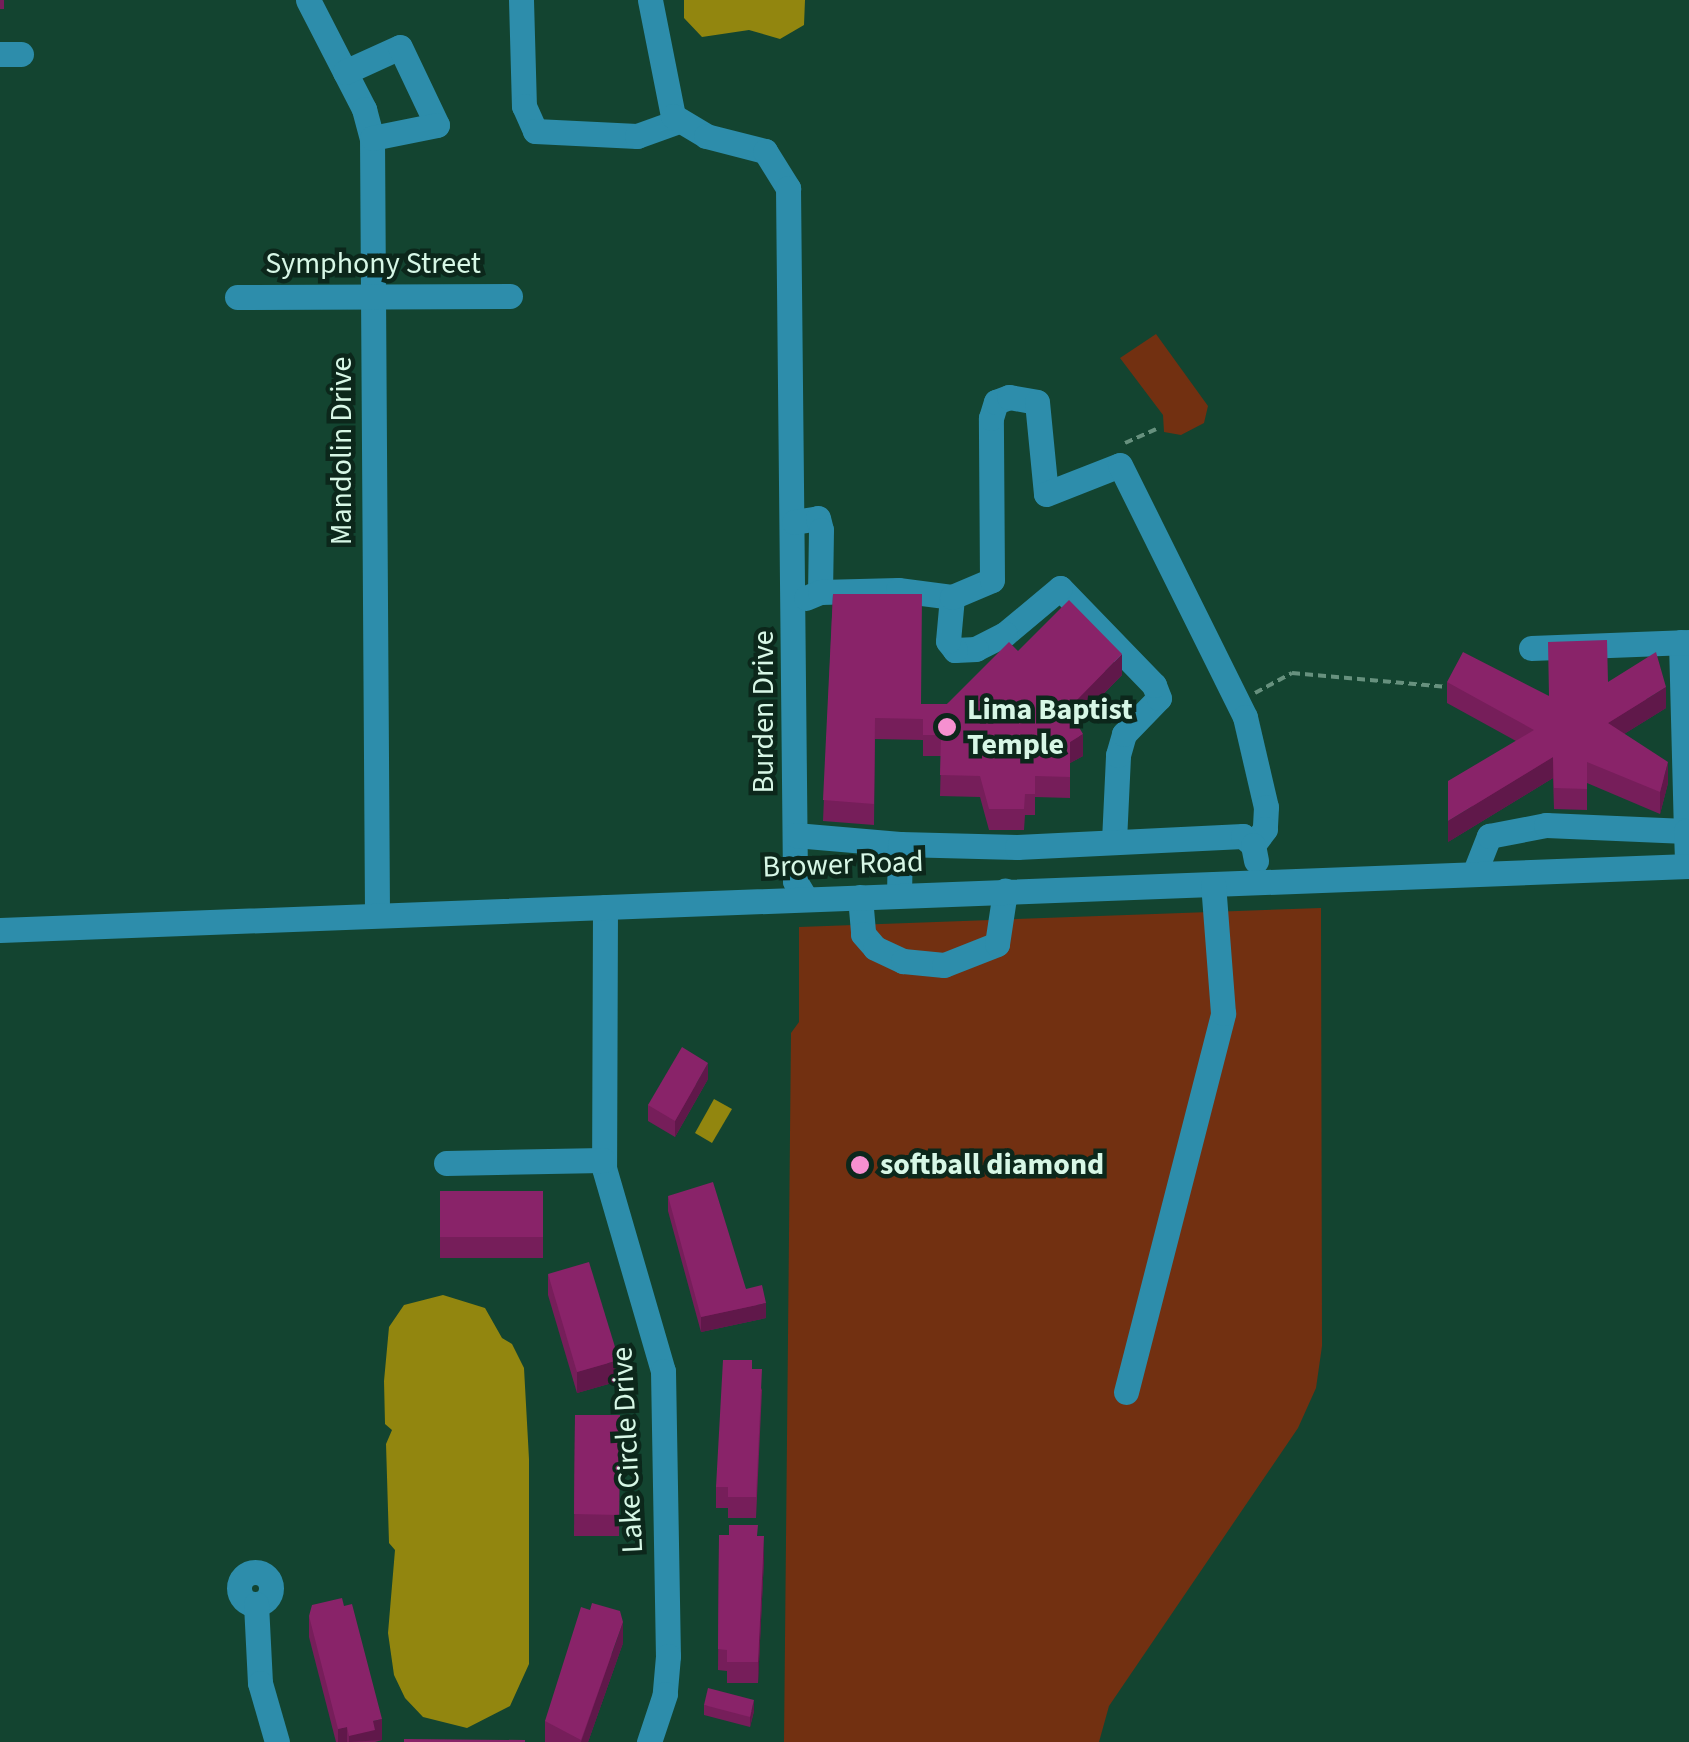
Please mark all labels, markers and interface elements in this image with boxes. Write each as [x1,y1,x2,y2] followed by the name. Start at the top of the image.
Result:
[265,246,481,282] street label: Symphony Street
[324,357,360,545] street label: Mandolin Drive
[746,630,782,794] street label: Burden Drive
[967,692,1133,762] place label: Lima Baptist Temple
[936,716,958,738] marker: Lima Baptist Temple
[762,844,924,886] street label: Brower Road
[880,1147,1104,1183] place label: softball diamond
[849,1154,871,1176] marker: softball diamond
[605,1346,651,1554] street label: Lake Circle Drive

